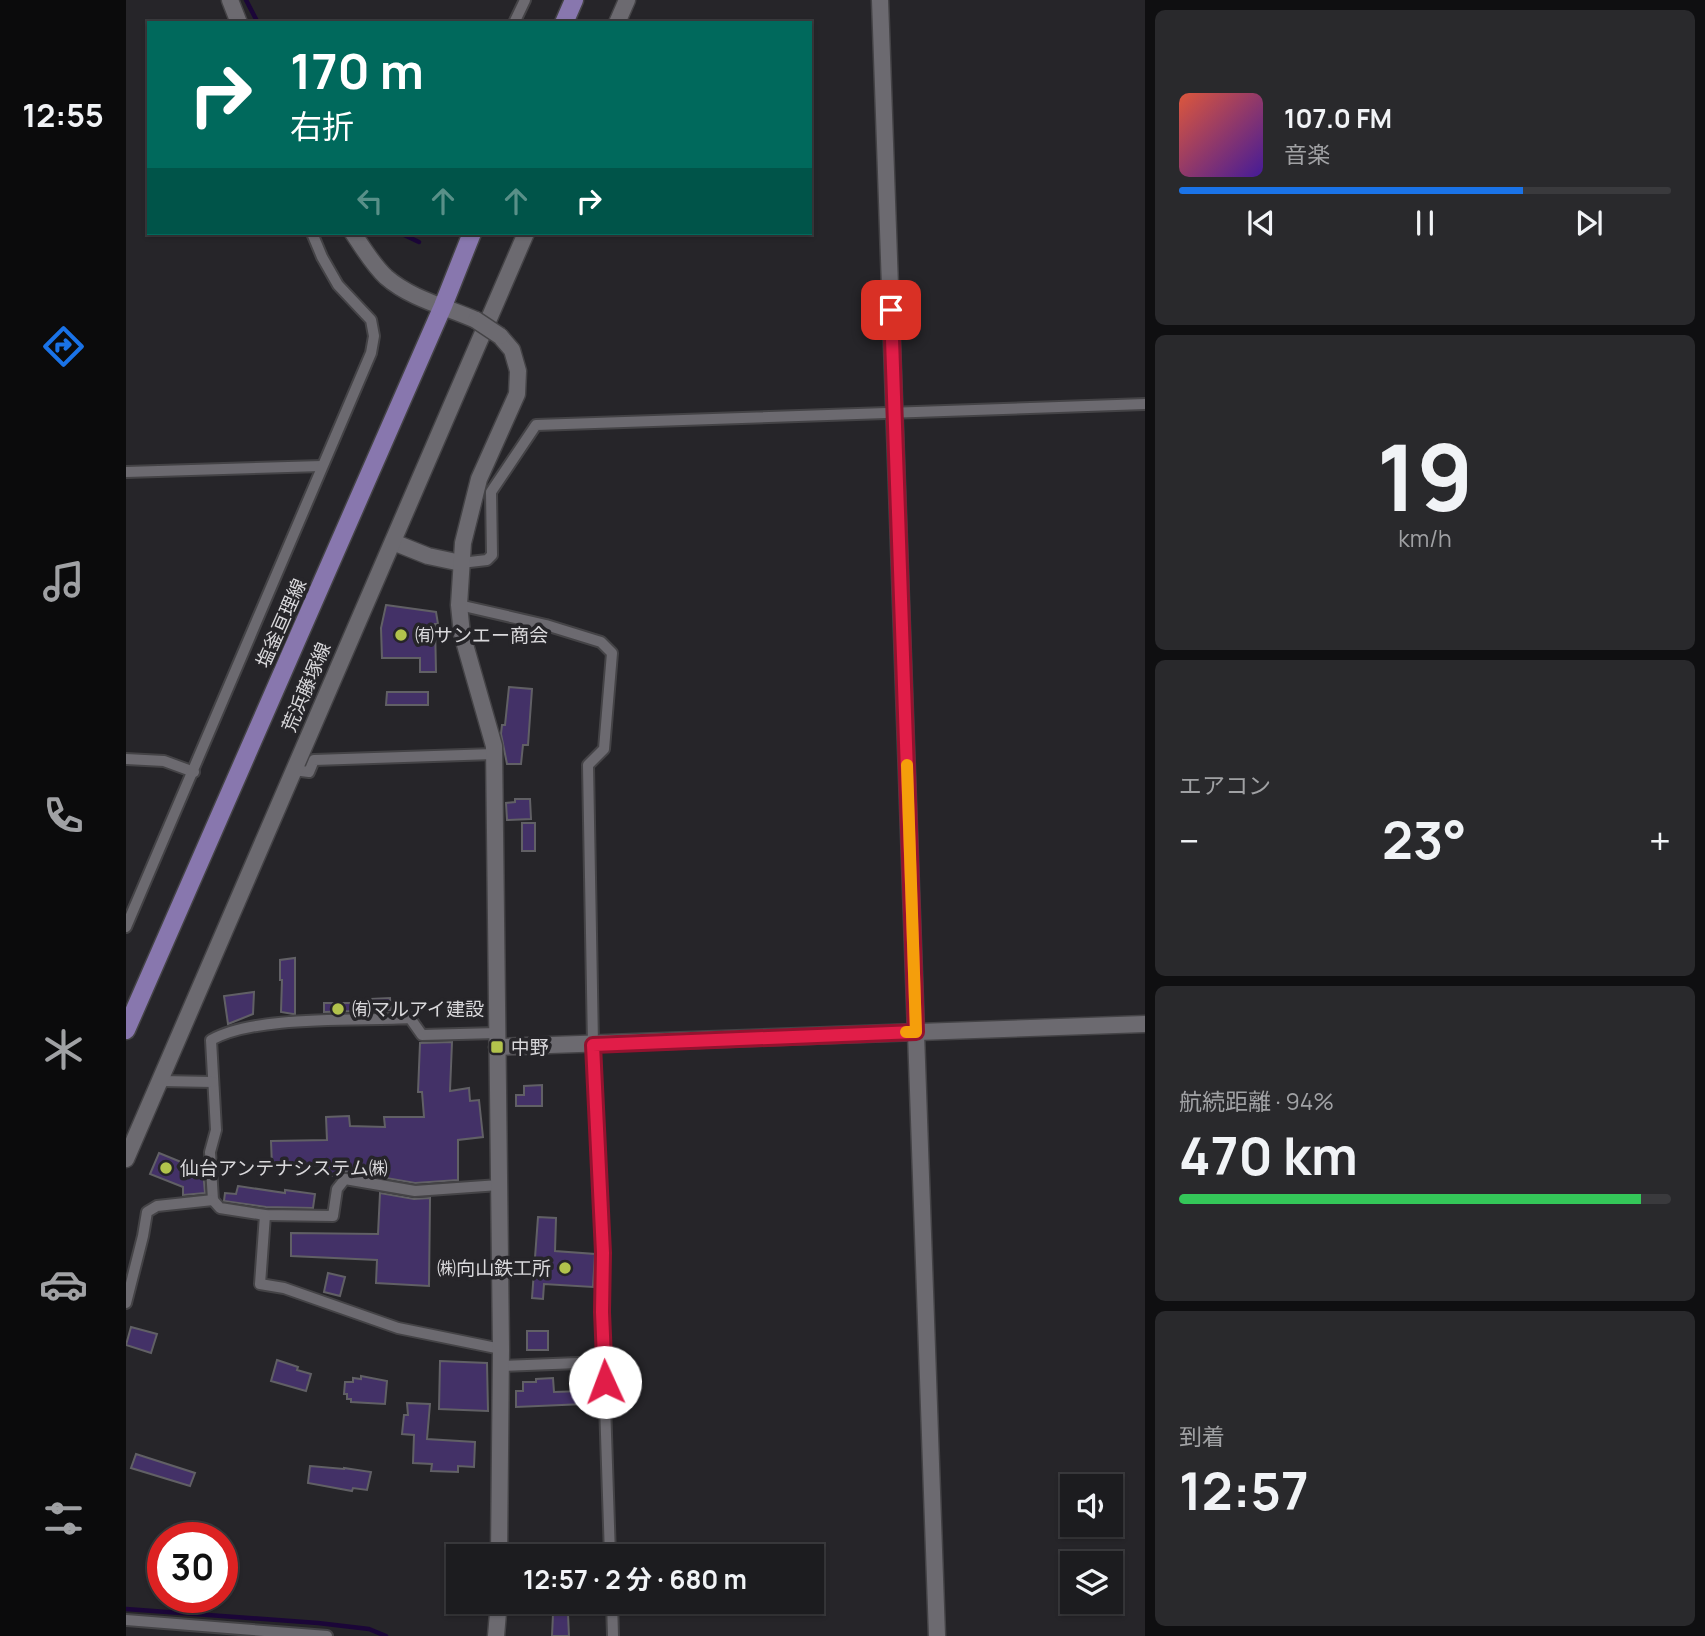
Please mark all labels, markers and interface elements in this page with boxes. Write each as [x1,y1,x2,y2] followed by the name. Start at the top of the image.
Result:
[290,37,424,104] text: 170 m
[175,49,266,140] icon: right
[22,93,104,137] text: 12:55
[1284,100,1392,136] text: 107.0 FM
[290,104,354,148] text: 右折
[1284,138,1330,170] text: 音楽
[351,182,389,220] icon: left
[424,182,462,220] icon: ahead
[497,182,535,220] icon: ahead
[570,182,608,220] icon: right
[1242,204,1280,242] icon: previous
[1406,204,1444,242] icon: pause
[1570,204,1608,242] icon: next
[861,280,921,340] pin
[872,291,910,329] icon: arrive
[39,322,88,371] icon: directions
[1377,414,1473,538] text: 19
[1398,522,1452,554] text: km/h
[39,557,88,606] icon: music
[250,574,312,672] street label: 塩釜亘理線
[415,622,548,648] place label: ㈲サンエー商会
[393,627,409,643] marker: ㈲サンエー商会
[275,638,337,736] street label: 荒浜藤塚線
[1179,769,1271,801] text: エアコン
[39,791,88,840] icon: phone
[1382,804,1467,875] text: 23°
[1179,814,1200,866] text: −
[1649,814,1671,866] text: +
[352,996,484,1022] place label: ㈲マルアイ建設
[330,1001,346,1017] marker: ㈲マルアイ建設
[39,1025,88,1074] icon: climate
[511,1034,549,1060] place label: 中野
[489,1039,505,1055] marker: 中野
[1179,1085,1334,1117] text: 航続距離 · 94%
[1179,1120,1358,1191] text: 470 km
[180,1155,388,1181] place label: 仙台アンテナシステム㈱
[158,1160,174,1176] marker: 仙台アンテナシステム㈱
[437,1255,551,1281] place label: ㈱向山鉄工所
[39,1260,88,1309] icon: car
[557,1260,573,1276] marker: ㈱向山鉄工所
[568,1345,642,1419] position arrow
[1179,1420,1225,1452] text: 到着
[1179,1455,1309,1526] text: 12:57
[1060,1474,1123,1614] map controls
[1060,1474,1123,1537] button: sound
[39,1494,88,1543] icon: filters
[147,1522,238,1613] speed limit sign: 30
[1060,1551,1123,1614] button: layers
[523,1561,747,1597] text: 12:57 · 2 分 · 680 m

